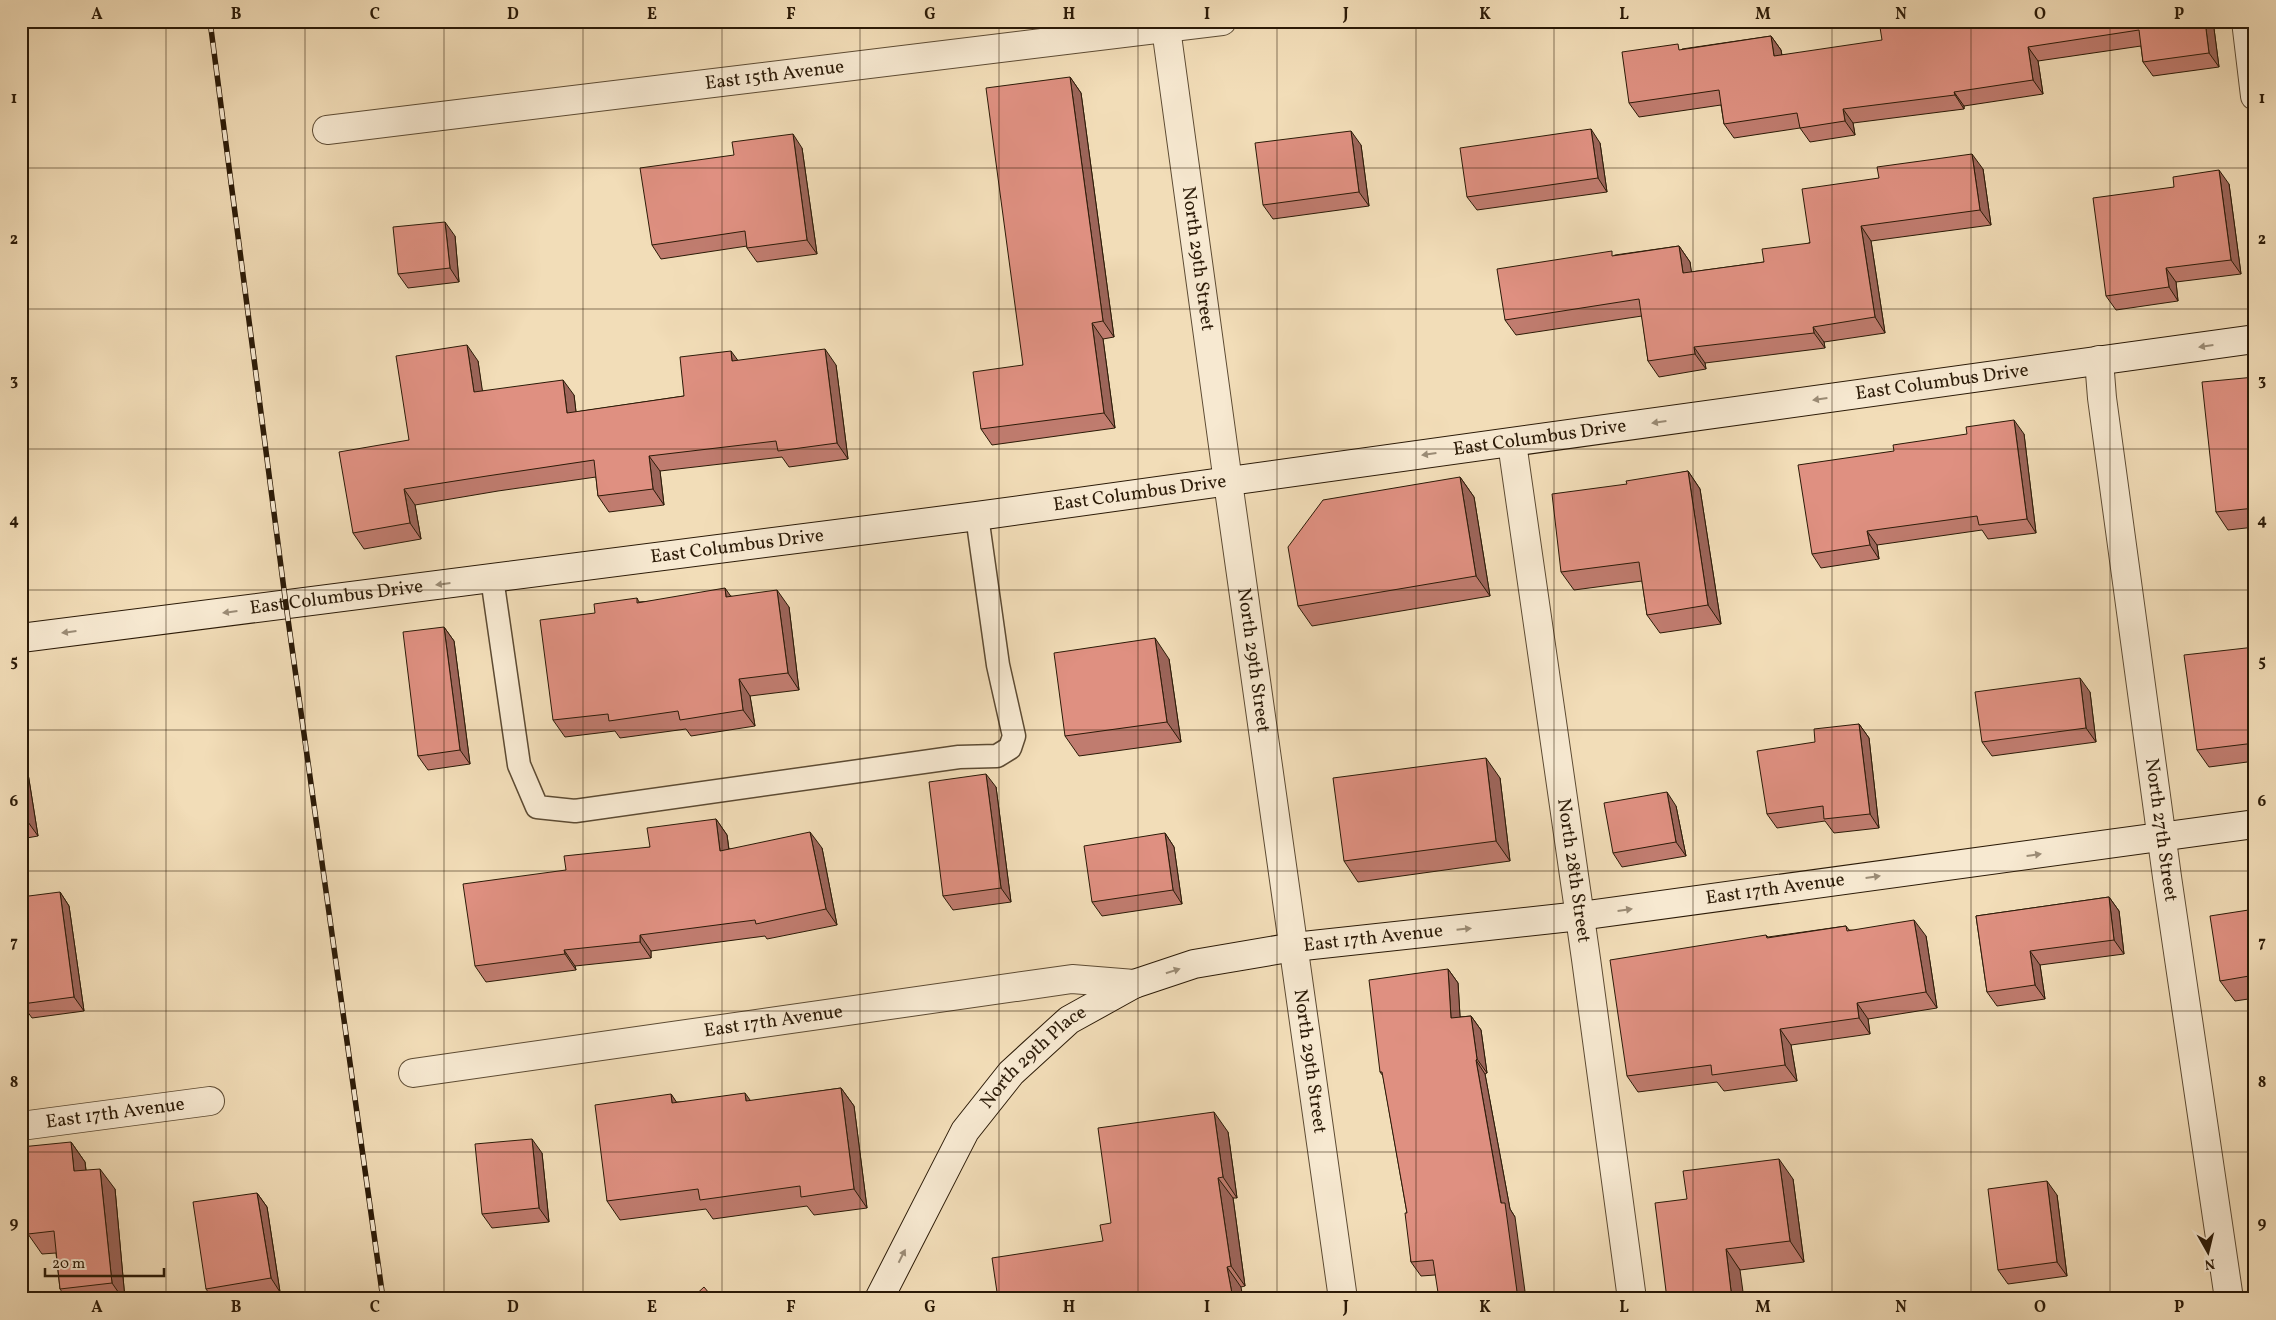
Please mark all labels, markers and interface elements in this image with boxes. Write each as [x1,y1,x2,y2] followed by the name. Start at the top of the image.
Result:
[91,4,103,26] text: A
[231,4,242,26] text: B
[370,4,380,26] text: C
[507,4,519,26] text: D
[647,4,657,26] text: E
[786,4,796,26] text: F
[924,4,936,26] text: G
[1063,4,1075,26] text: H
[1204,4,1210,26] text: I
[1342,4,1349,26] text: J
[1479,4,1491,26] text: K
[1619,4,1629,26] text: L
[1755,4,1771,26] text: M
[1895,4,1907,26] text: N
[2034,4,2046,26] text: O
[2174,4,2184,26] text: P
[704,54,846,97] street label: East 15th Avenue
[11,88,17,110] text: 1
[2259,88,2265,110] text: 1
[1175,185,1220,333] street label: North 29th Street
[10,229,18,251] text: 2
[2258,229,2266,251] text: 2
[2198,342,2214,350] one-way arrow
[1854,357,2030,407] street label: East Columbus Drive
[10,370,18,392] text: 3
[2258,370,2266,392] text: 3
[1812,396,1828,404] one-way arrow
[1452,413,1628,463] street label: East Columbus Drive
[1651,418,1667,426] one-way arrow
[1421,450,1437,458] one-way arrow
[1051,469,1228,518] street label: East Columbus Drive
[9,510,19,532] text: 4
[2257,510,2267,532] text: 4
[649,523,825,571] street label: East Columbus Drive
[248,574,425,622] street label: East Columbus Drive
[435,580,451,588] one-way arrow
[1230,586,1276,734] street label: North 29th Street
[222,608,238,616] one-way arrow
[60,628,76,636] one-way arrow
[10,651,18,673] text: 5
[2258,651,2266,673] text: 5
[2138,757,2184,904] street label: North 27th Street
[10,791,19,813] text: 6
[2258,791,2267,813] text: 6
[1550,797,1597,945] street label: North 28th Street
[2027,851,2043,859] one-way arrow
[1704,867,1846,912] street label: East 17th Avenue
[1865,873,1881,881] one-way arrow
[1618,906,1634,914] one-way arrow
[1302,918,1444,959] street label: East 17th Avenue
[1456,925,1472,933] one-way arrow
[10,932,18,954] text: 7
[2258,932,2266,954] text: 7
[1166,967,1181,975] one-way arrow
[1287,987,1333,1135] street label: North 29th Street
[702,999,845,1044] street label: East 17th Avenue
[974,1000,1091,1114] street label: North 29th Place
[10,1072,18,1094] text: 8
[2258,1072,2266,1094] text: 8
[44,1091,186,1136] street label: East 17th Avenue
[10,1213,19,1235] text: 9
[2258,1213,2267,1235] text: 9
[2184,1228,2234,1278] north arrow
[45,1245,164,1277] scale bar
[898,1248,906,1263] one-way arrow
[2203,1253,2216,1274] text: N
[52,1254,85,1275] text: 20 m
[91,1297,103,1319] text: A
[231,1297,242,1319] text: B
[370,1297,380,1319] text: C
[507,1297,519,1319] text: D
[647,1297,657,1319] text: E
[786,1297,796,1319] text: F
[924,1297,936,1319] text: G
[1063,1297,1075,1319] text: H
[1204,1297,1210,1319] text: I
[1342,1297,1349,1319] text: J
[1479,1297,1491,1319] text: K
[1619,1297,1629,1319] text: L
[1755,1297,1771,1319] text: M
[1895,1297,1907,1319] text: N
[2034,1297,2046,1319] text: O
[2174,1297,2184,1319] text: P

